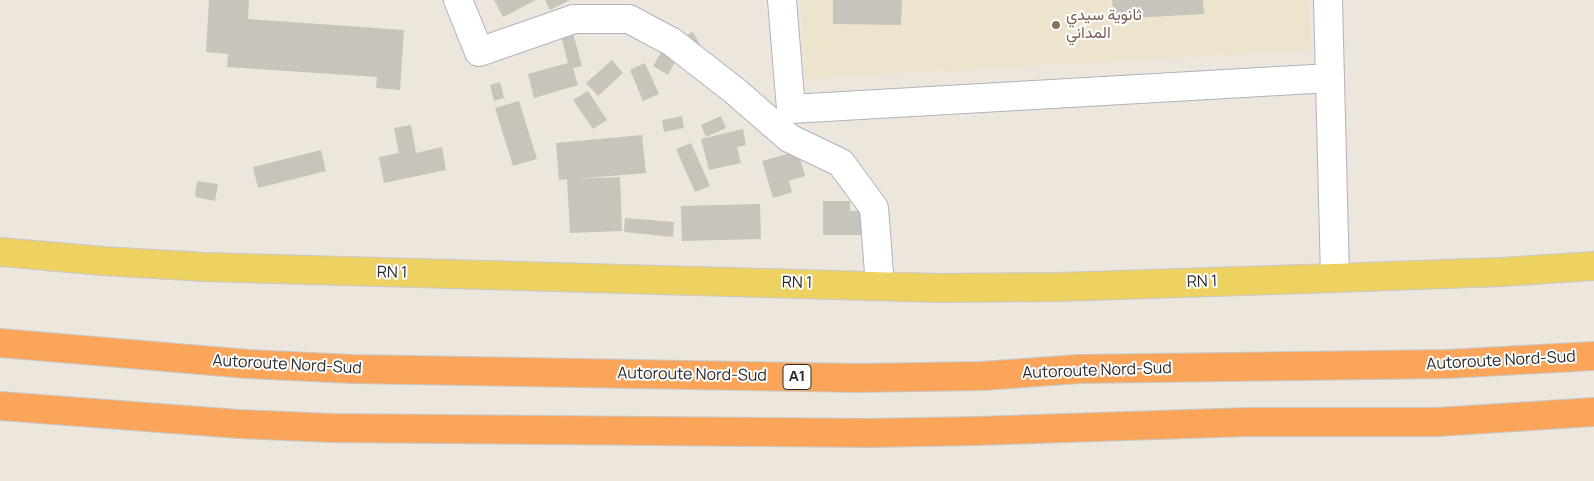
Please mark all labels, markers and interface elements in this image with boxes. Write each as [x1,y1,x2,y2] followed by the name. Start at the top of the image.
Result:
[1066,6,1142,44] place label: ثانوية سيدي المداني
[1050,19,1062,31] marker: ثانوية سيدي المداني
[377,263,407,283] street label: RN 1
[1186,272,1218,292] street label: RN 1
[782,273,812,293] street label: RN 1
[1426,348,1576,374] street label: Autoroute Nord-Sud
[212,352,362,378] street label: Autoroute Nord-Sud
[1022,359,1172,383] street label: Autoroute Nord-Sud
[617,364,767,386] street label: Autoroute Nord-Sud
[783,364,811,390] road number: A1

